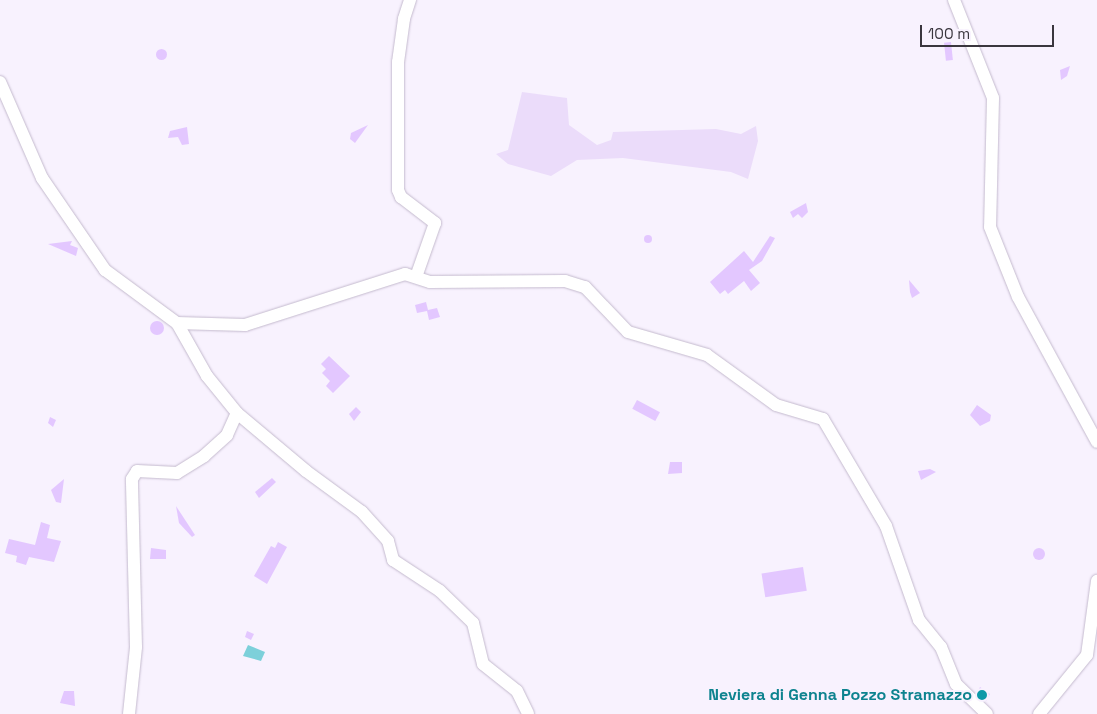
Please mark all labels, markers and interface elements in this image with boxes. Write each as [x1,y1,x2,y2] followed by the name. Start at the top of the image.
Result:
[922,15,1056,47] scale bar
[928,24,970,43] text: 100 m
[708,685,972,705] place label: Neviera di Genna Pozzo Stramazzo
[976,689,988,701] marker: Neviera di Genna Pozzo Stramazzo

